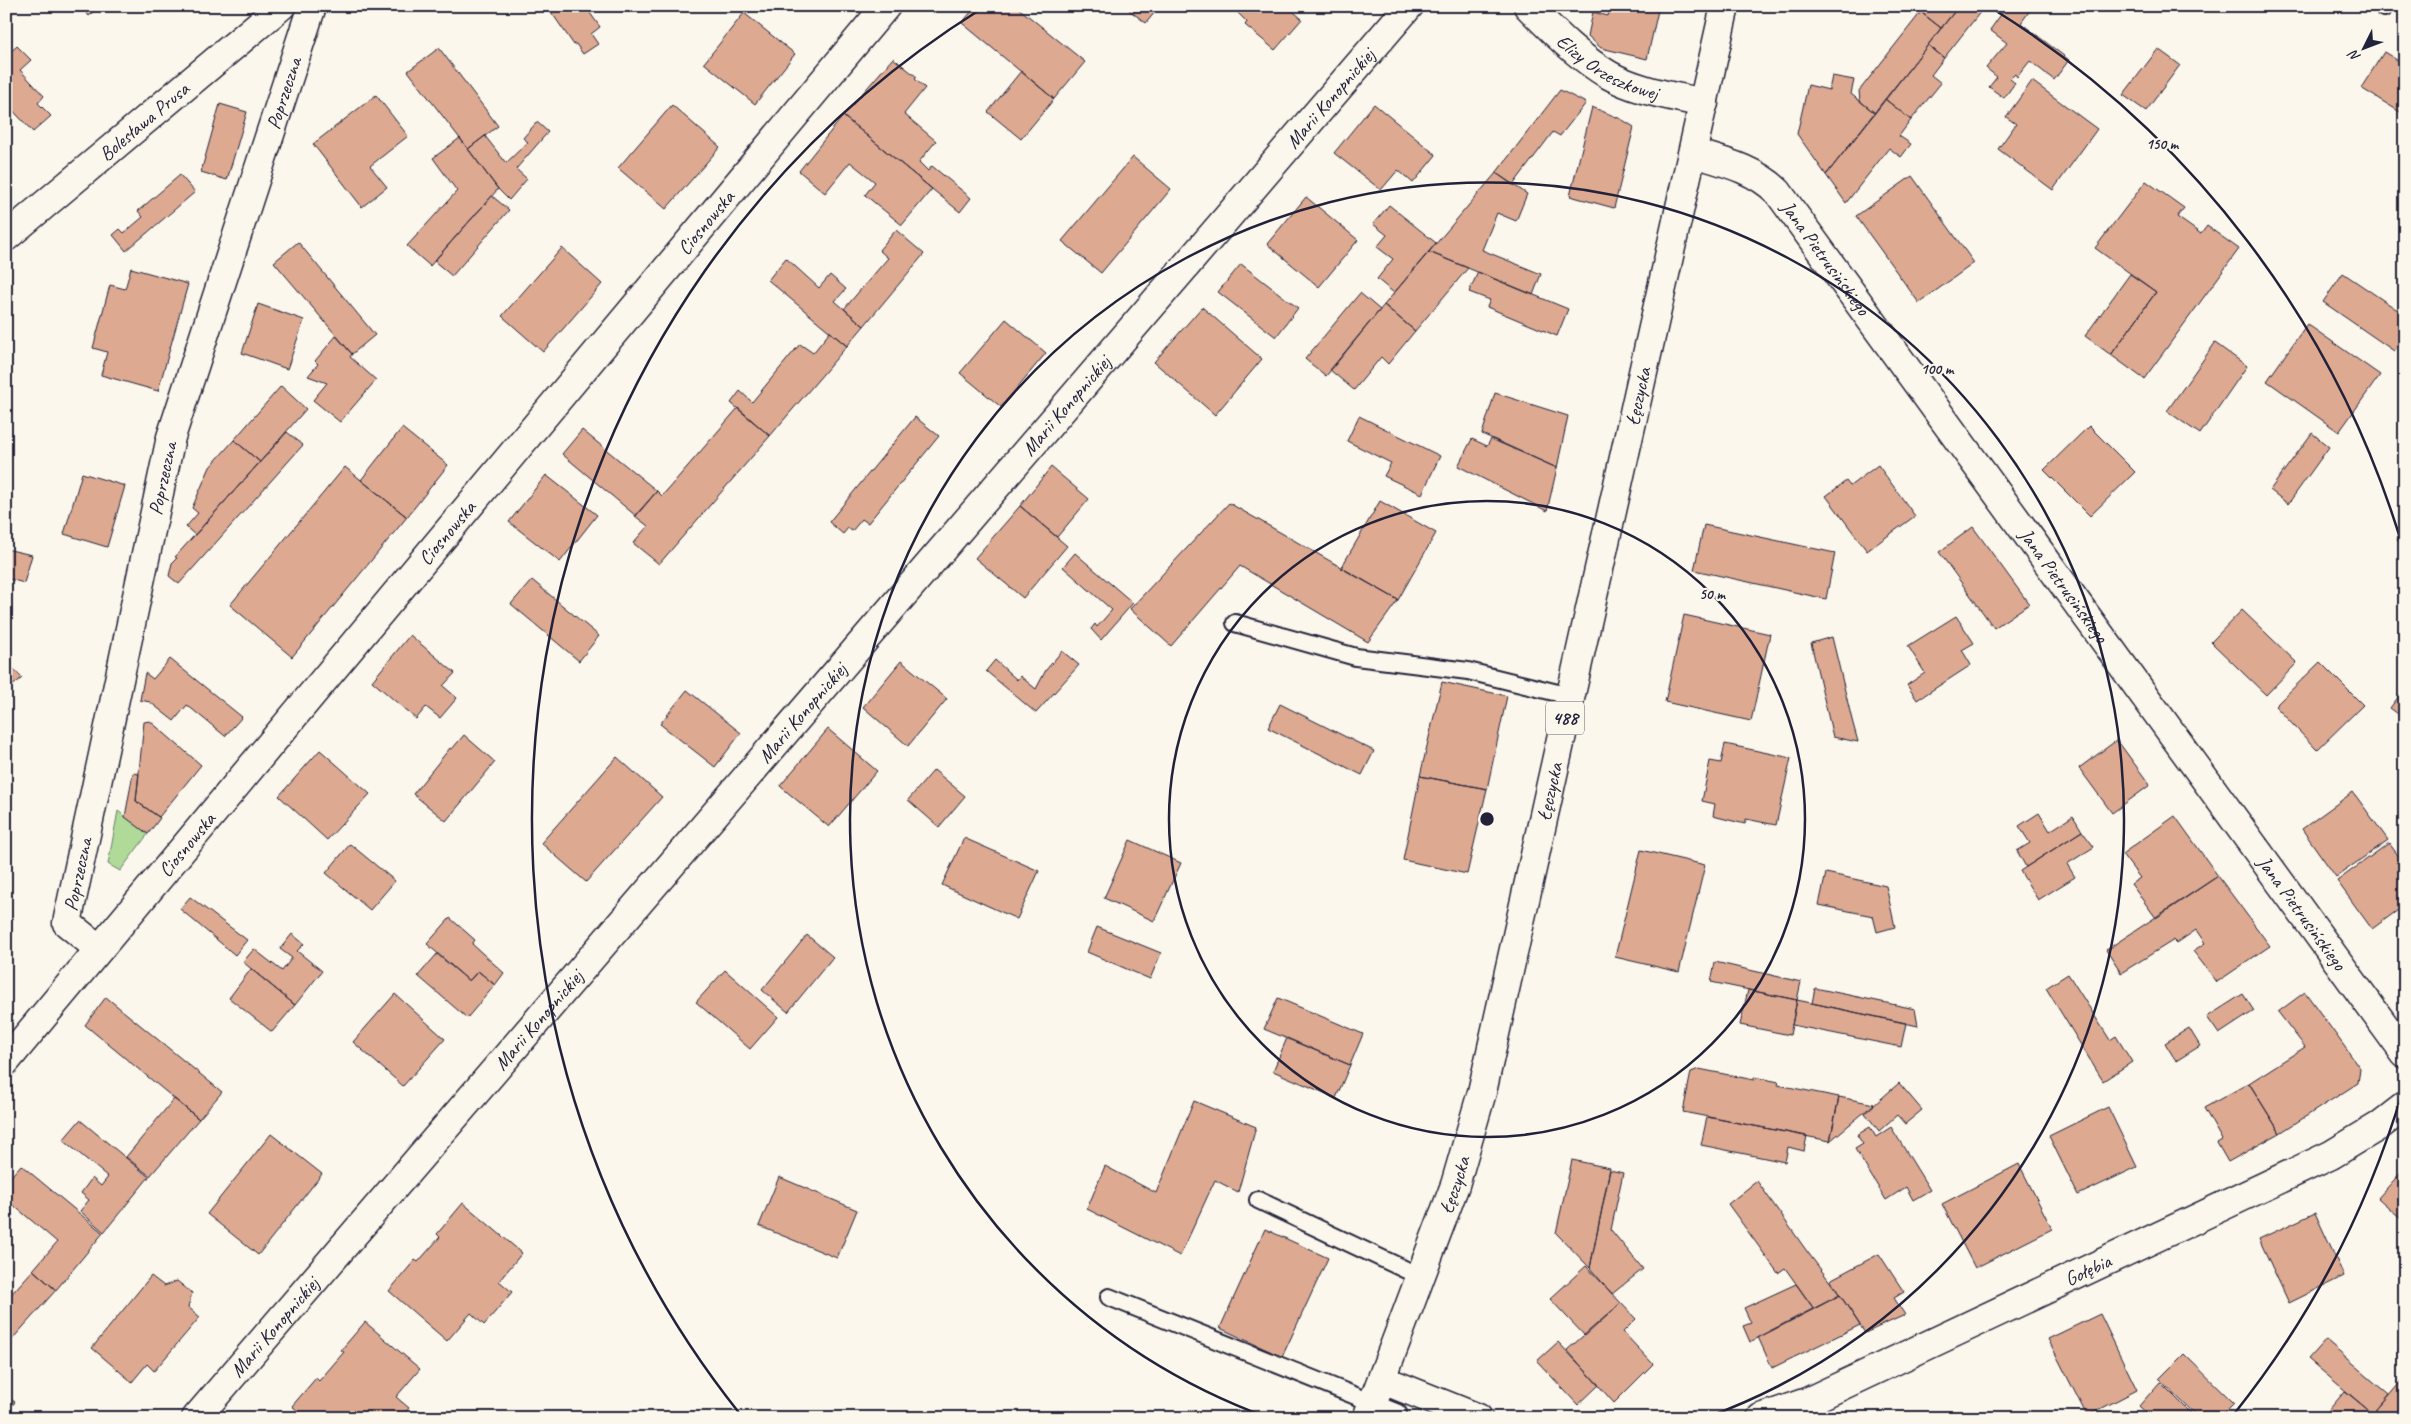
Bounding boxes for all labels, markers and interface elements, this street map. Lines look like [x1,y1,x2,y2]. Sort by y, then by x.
north arrow [2338,22,2388,72]
street label: Elizy Orzeszkowej [1552,28,1663,106]
street label: Marii Konopnickiej [1280,41,1381,153]
text: N [2344,46,2364,65]
street label: Poprzeczna [260,52,307,132]
street label: Bolesława Prusa [94,75,195,166]
text: 150 m [2146,135,2180,154]
street label: Ciosnowska [671,184,740,260]
street label: Jana Pietrusińskiego [1775,195,1876,321]
street label: Marii Konopnickiej [1016,349,1117,461]
text: 100 m [1921,360,1955,379]
street label: Łęczycka [1619,364,1657,427]
street label: Poprzeczna [142,438,182,517]
street label: Ciosnowska [413,494,482,570]
street label: Jana Pietrusińskiego [2013,522,2115,648]
text: 50 m [1699,585,1726,604]
street label: Marii Konopnickiej [752,656,853,768]
road number: 488 [1546,701,1584,734]
street label: Łęczycka [1531,759,1568,823]
street label: Ciosnowska [153,806,221,882]
centre of rings [1478,810,1496,828]
street label: Poprzeczna [57,834,98,913]
street label: Jana Pietrusińskiego [2252,850,2353,976]
street label: Marii Konopnickiej [488,963,589,1075]
street label: Łęczycka [1433,1152,1475,1217]
street label: Gołębia [2061,1247,2117,1291]
street label: Marii Konopnickiej [224,1270,325,1382]

